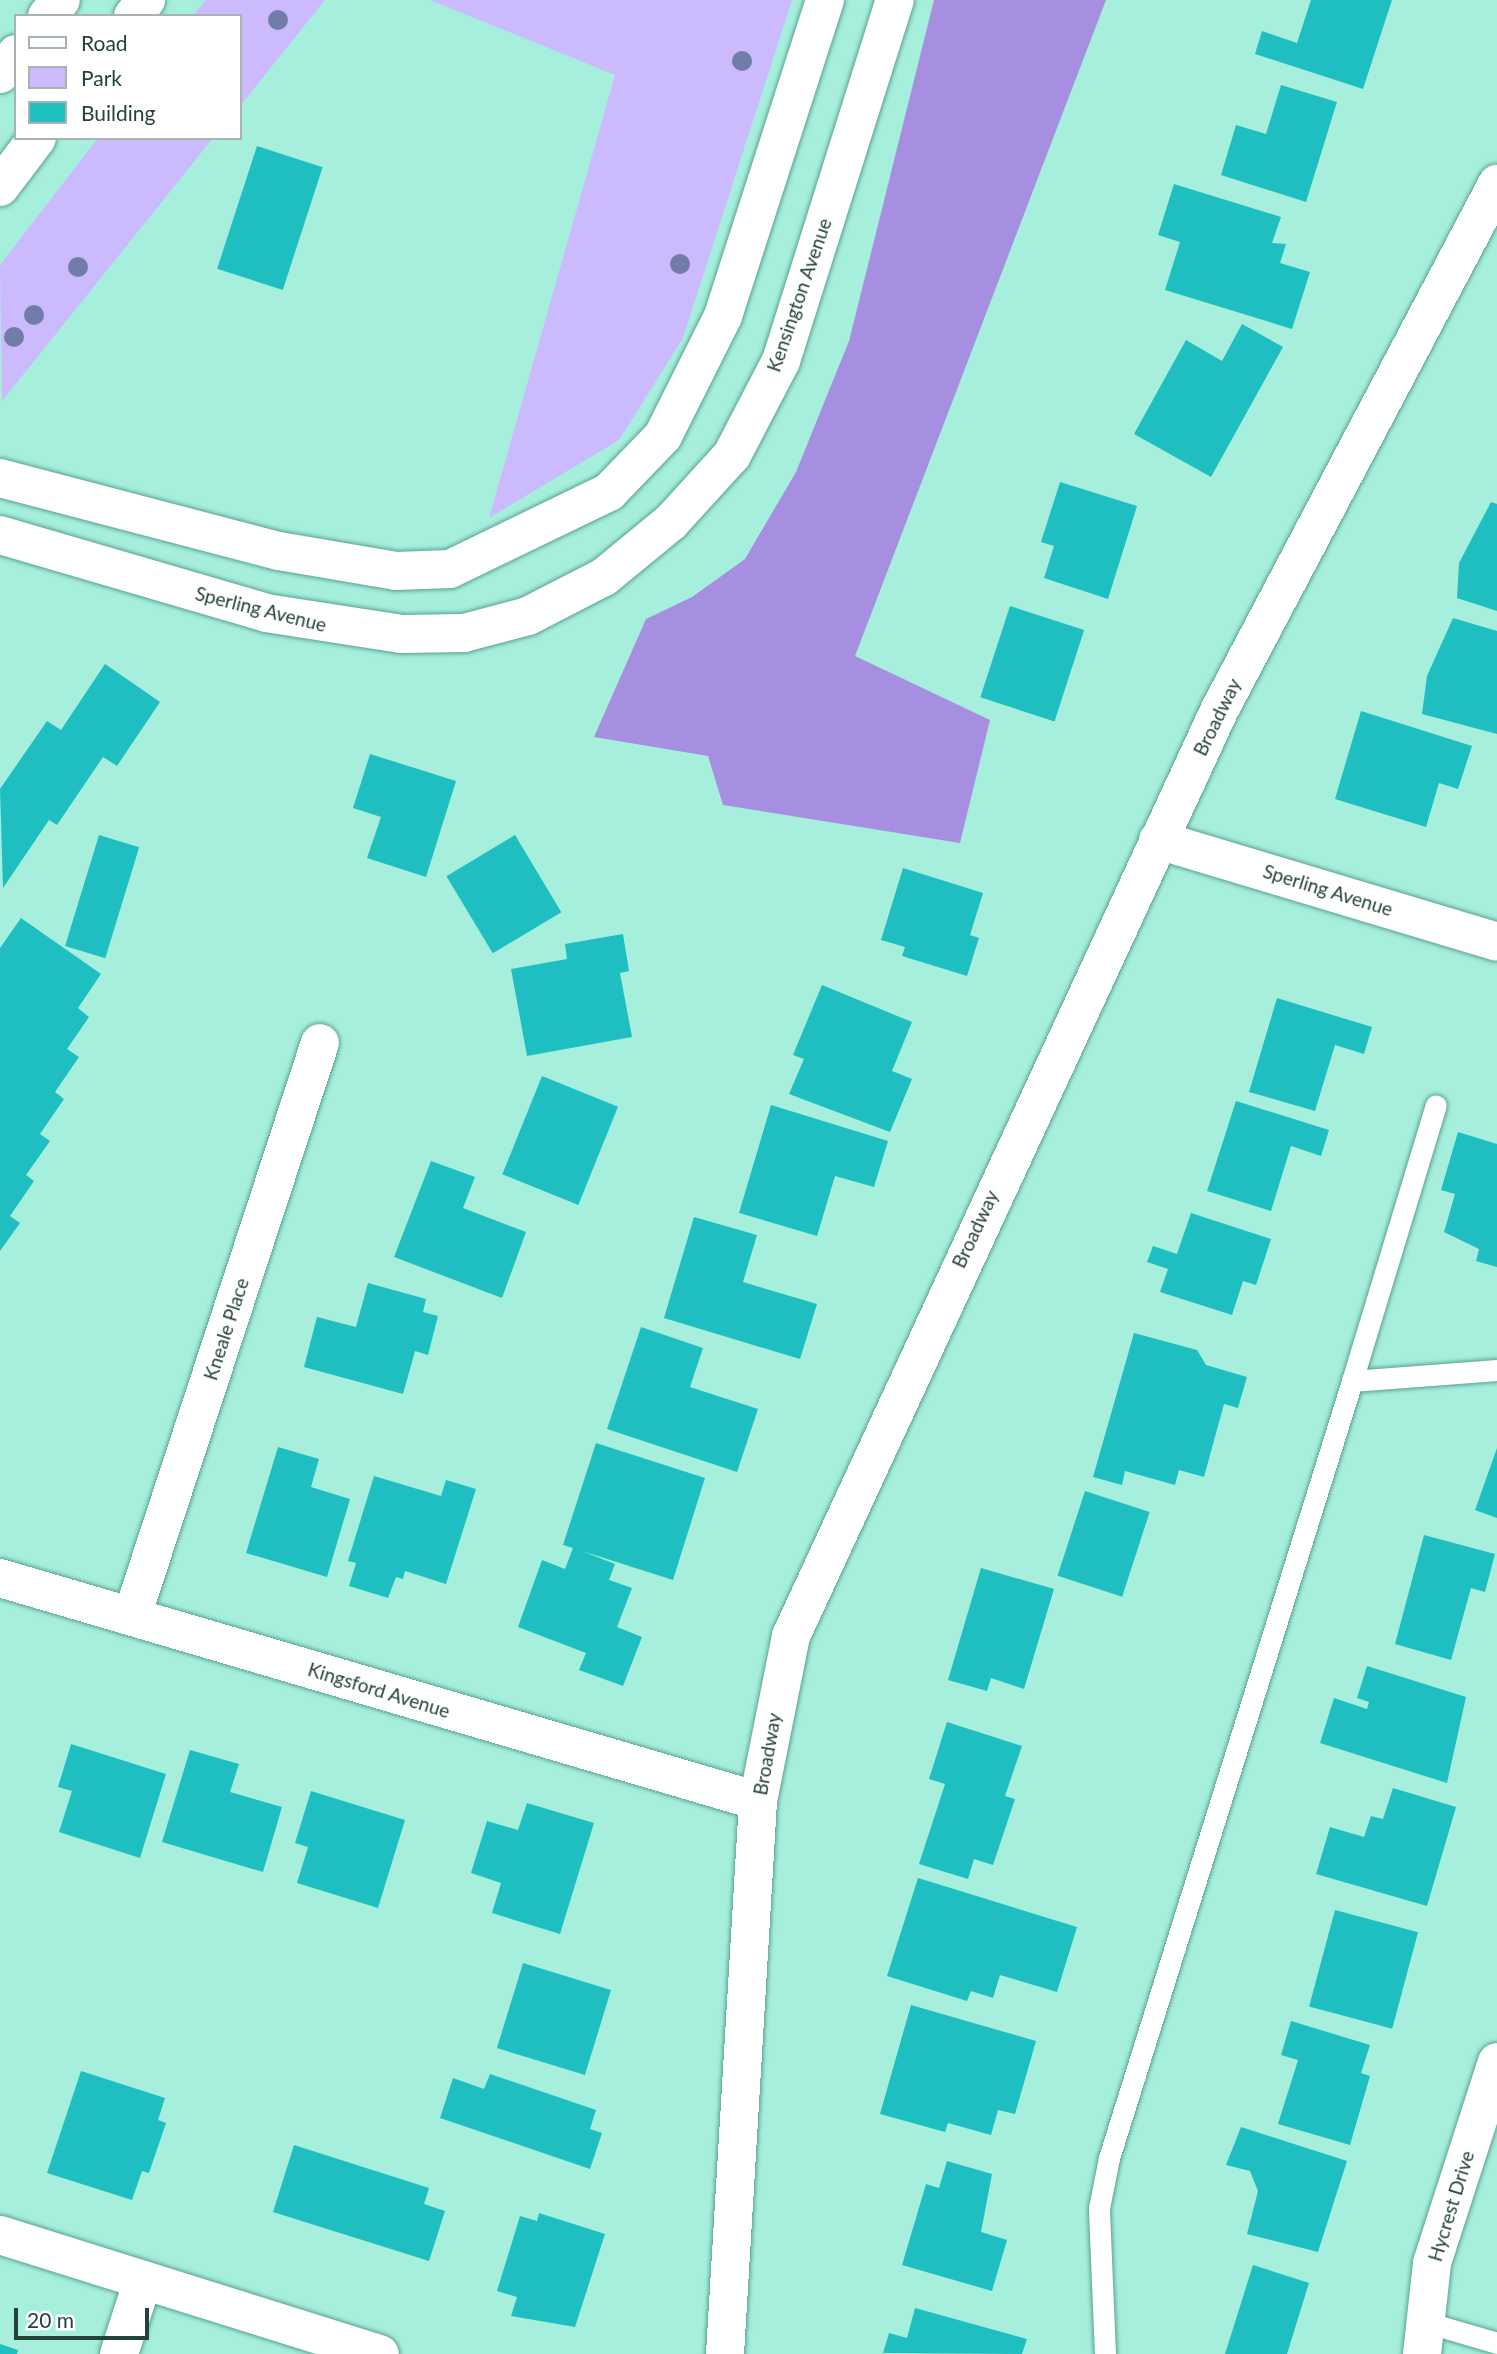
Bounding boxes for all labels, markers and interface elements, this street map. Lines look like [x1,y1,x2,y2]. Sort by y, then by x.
legend [14,14,242,140]
text: Road [81,30,128,55]
text: Park [81,65,122,90]
text: Building [81,100,156,125]
street label: Kensington Avenue [762,215,836,375]
street label: Sperling Avenue [193,582,329,636]
street label: Broadway [1189,675,1245,759]
street label: Sperling Avenue [1260,859,1396,921]
street label: Broadway [947,1186,1003,1272]
street label: Kneale Place [199,1275,253,1383]
street label: Kingsford Avenue [305,1657,453,1723]
street label: Broadway [749,1711,785,1797]
street label: Hycrest Drive [1423,2148,1479,2264]
scale bar [18,2294,152,2338]
text: 20 m [27,2307,74,2332]

